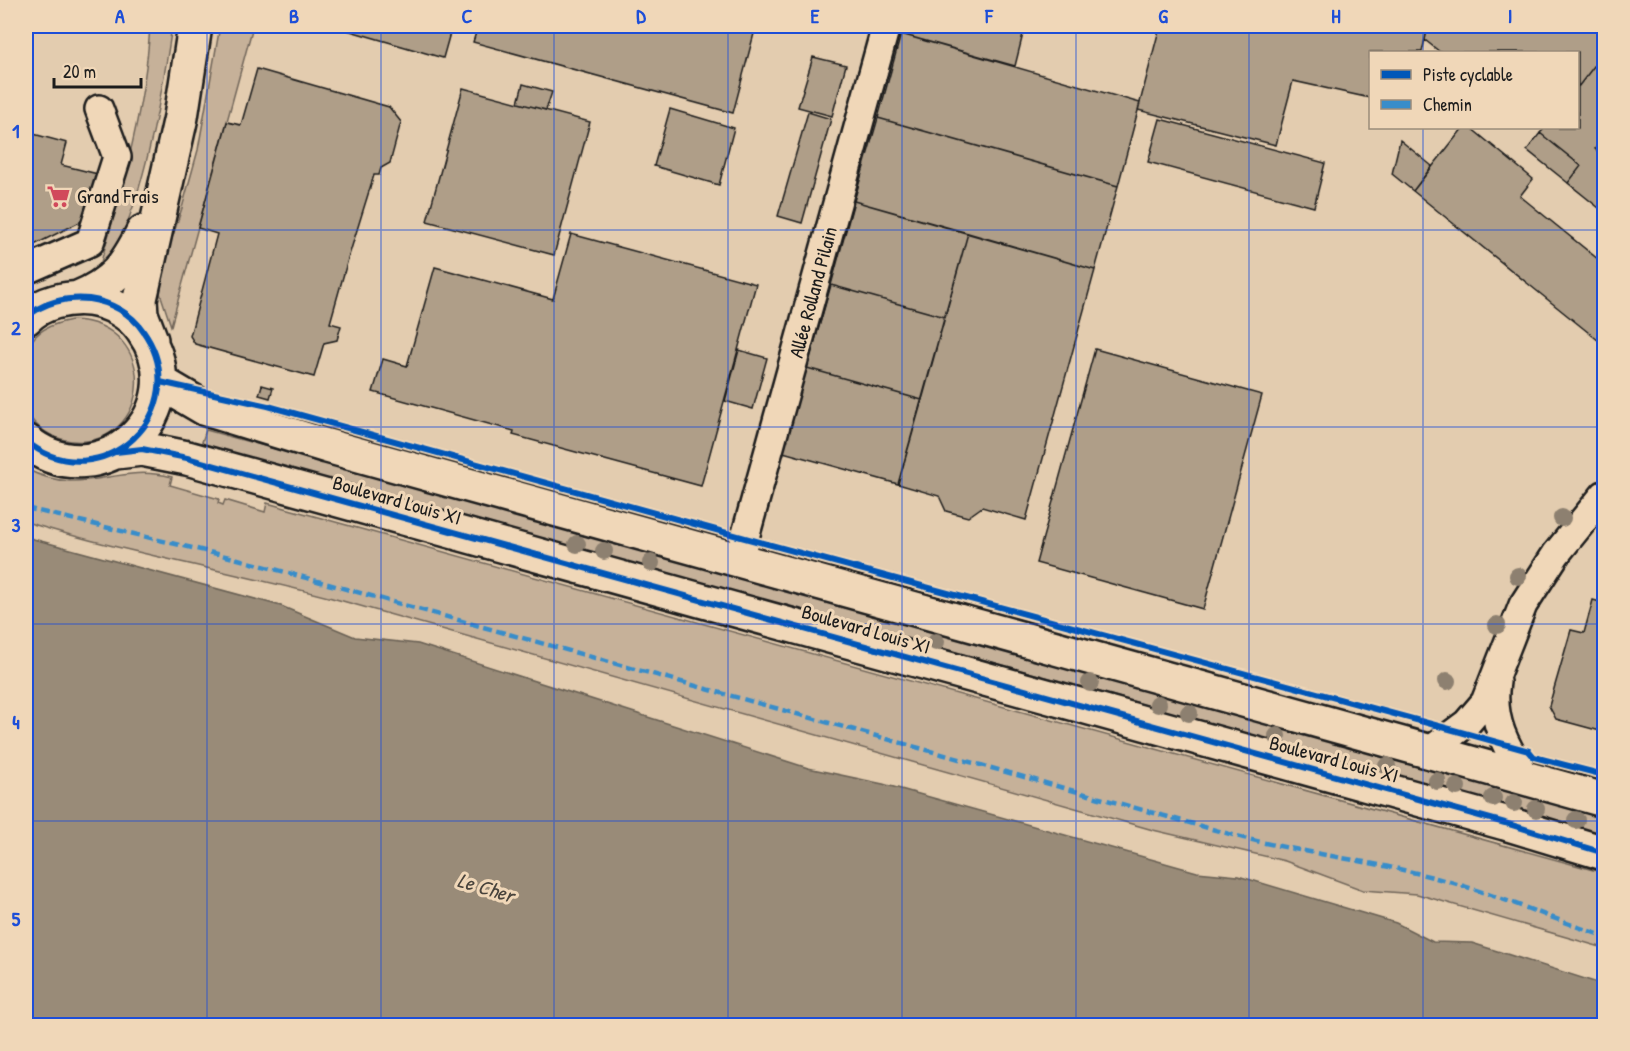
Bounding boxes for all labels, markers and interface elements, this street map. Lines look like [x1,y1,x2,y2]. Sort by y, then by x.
text: A [115,2,125,29]
text: B [289,2,299,29]
text: C [462,2,473,29]
text: D [636,2,646,29]
text: E [811,2,820,29]
text: F [984,2,994,29]
text: G [1158,2,1168,29]
text: H [1331,2,1341,29]
text: I [1508,2,1512,29]
scale bar [54,51,141,89]
legend [1369,51,1579,129]
text: 20 m [63,59,96,84]
text: Piste cyclable [1423,62,1513,87]
text: Chemin [1423,92,1472,117]
text: 1 [12,117,20,144]
place label: Grand Frais [77,182,159,209]
supermarket icon: Grand Frais [46,183,72,209]
street label: Allée Rolland Pilain [782,223,843,360]
text: 2 [11,314,21,341]
street label: Boulevard Louis XI [330,468,465,531]
text: 3 [12,511,21,538]
street label: Boulevard Louis XI [799,597,934,660]
text: 4 [12,708,20,735]
street label: Boulevard Louis XI [1267,728,1402,789]
water label: Le Cher [454,865,521,911]
text: 5 [12,905,21,932]

